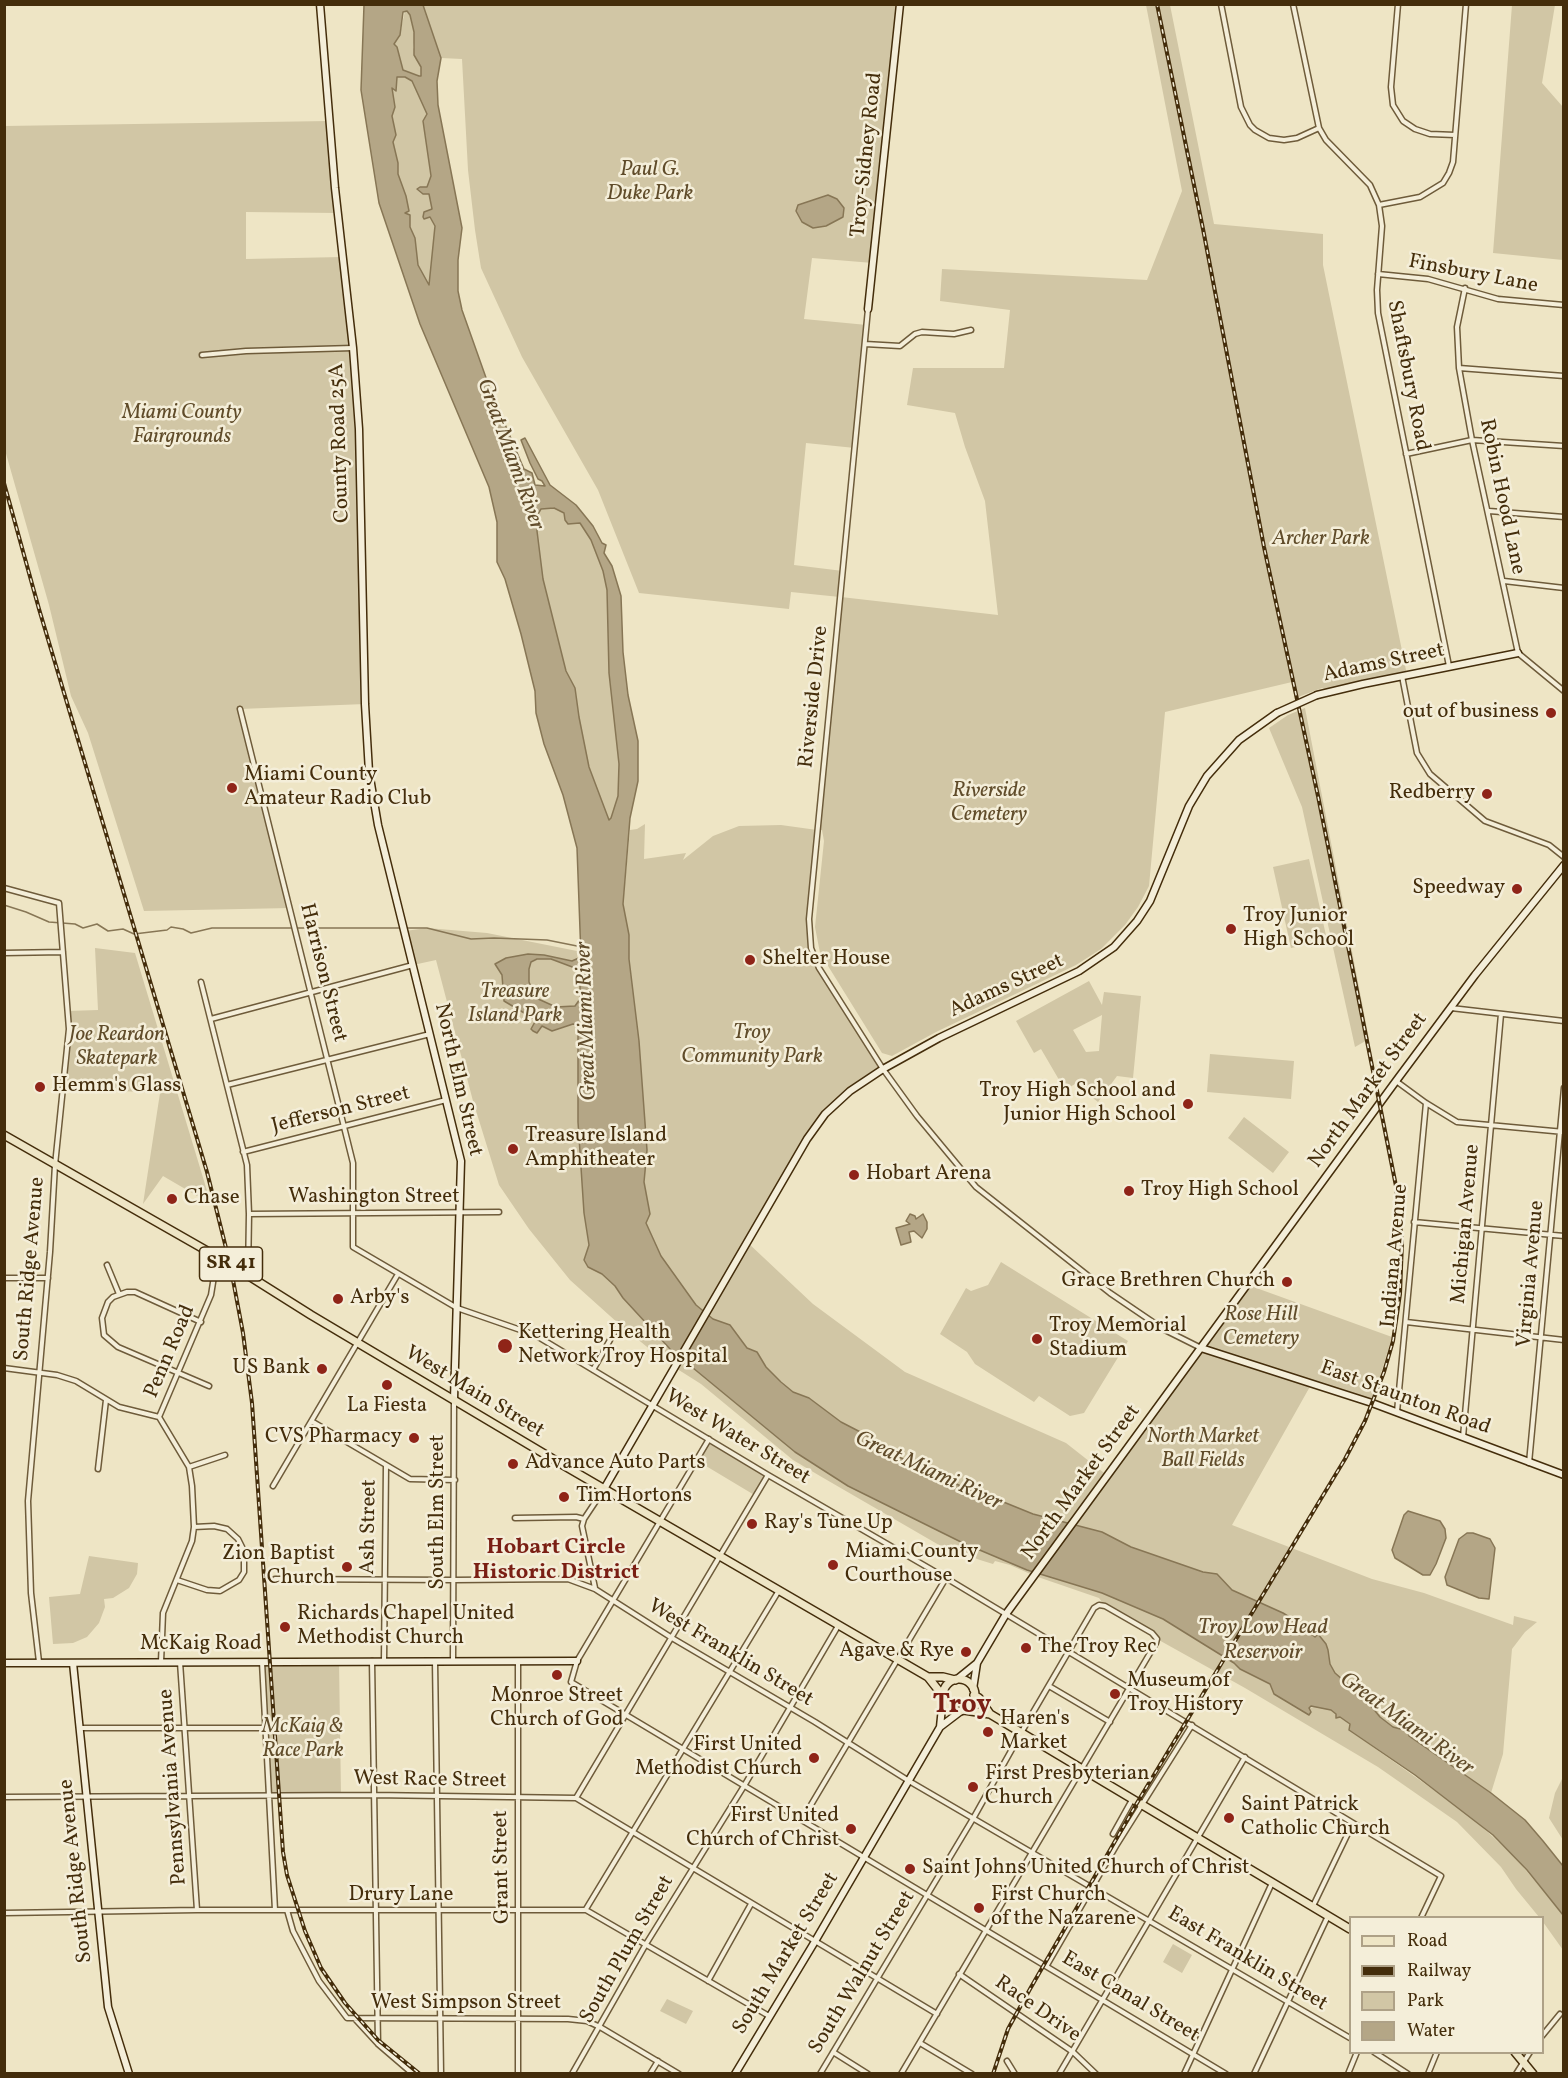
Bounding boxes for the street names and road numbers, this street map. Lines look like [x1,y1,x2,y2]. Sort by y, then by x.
street label: Troy-Sidney Road [847,71,889,239]
street label: Finsbury Lane [1406,250,1540,300]
street label: Shaftsbury Road [1380,298,1434,454]
street label: County Road 25A [326,363,356,523]
street label: Robin Hood Lane [1472,417,1530,577]
street label: Riverside Drive [795,625,835,769]
street label: Adams Street [1321,639,1447,689]
street label: Harrison Street [293,901,351,1045]
street label: Adams Street [946,949,1068,1025]
street label: North Elm Street [427,1001,487,1159]
street label: North Market Street [1304,1008,1434,1174]
street label: Jefferson Street [269,1082,413,1140]
street label: Michigan Avenue [1447,1143,1487,1305]
street label: South Ridge Avenue [10,1176,52,1362]
street label: Indiana Avenue [1377,1183,1415,1329]
street label: Washington Street [288,1185,460,1211]
street label: Virginia Avenue [1513,1199,1551,1349]
road number: SR 41 [200,1247,262,1281]
street label: Penn Road [140,1302,202,1402]
street label: West Main Street [400,1342,548,1444]
street label: East Staunton Road [1316,1356,1494,1442]
street label: West Water Street [660,1385,814,1491]
street label: North Market Street [1017,1400,1147,1566]
street label: South Elm Street [426,1434,452,1590]
street label: Ash Street [357,1479,383,1575]
street label: West Franklin Street [643,1595,817,1713]
street label: McKaig Road [140,1632,262,1658]
street label: Pennsylvania Avenue [155,1688,193,1886]
street label: West Race Street [353,1767,507,1795]
street label: South Ridge Avenue [55,1778,99,1964]
street label: Grant Street [489,1810,517,1924]
street label: South Market Street [729,1868,845,2040]
street label: South Plum Street [575,1871,681,2029]
street label: Drury Lane [348,1883,454,1909]
street label: South Walnut Street [804,1887,922,2059]
street label: East Franklin Street [1162,1902,1332,2018]
street label: East Canal Street [1057,1947,1203,2049]
street label: Race Drive [989,1971,1085,2049]
street label: West Simpson Street [371,1991,561,2017]

